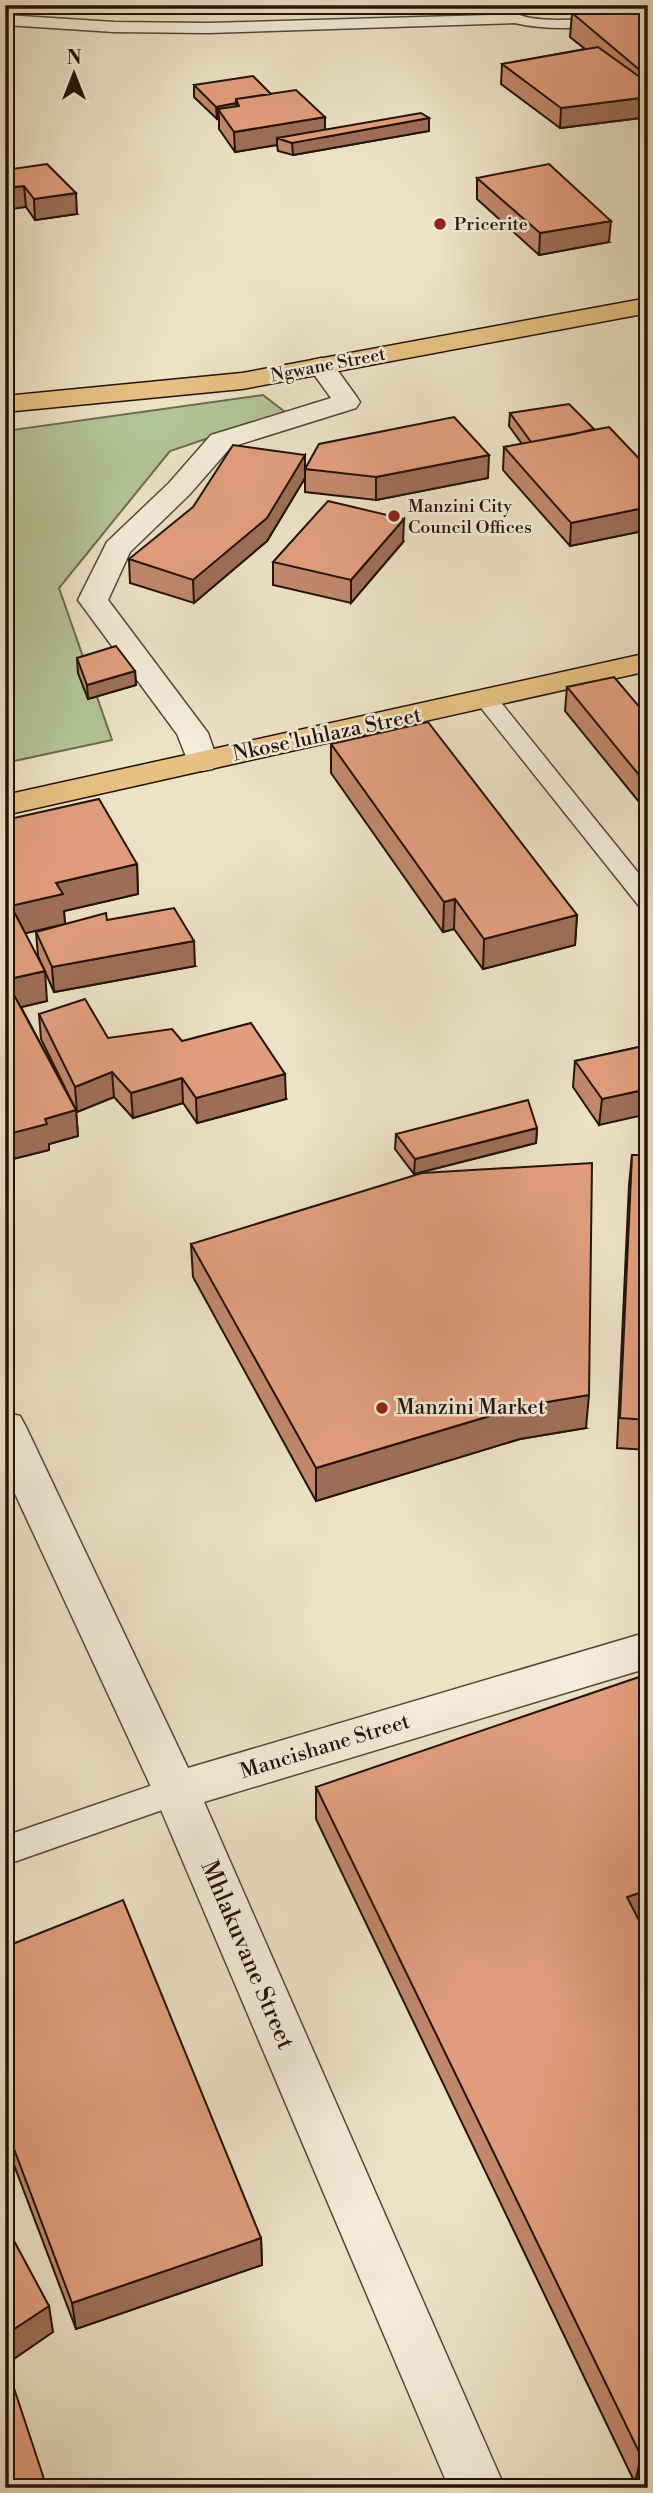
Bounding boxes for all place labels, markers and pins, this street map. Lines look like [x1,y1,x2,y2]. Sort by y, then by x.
place label: Pricerite [454,213,528,236]
marker: Pricerite [432,216,448,232]
place label: Manzini City Council Offices [408,495,532,539]
marker: Manzini City Council Offices [386,508,402,524]
place label: Manzini Market [396,1395,546,1421]
marker: Manzini Market [374,1400,390,1416]

